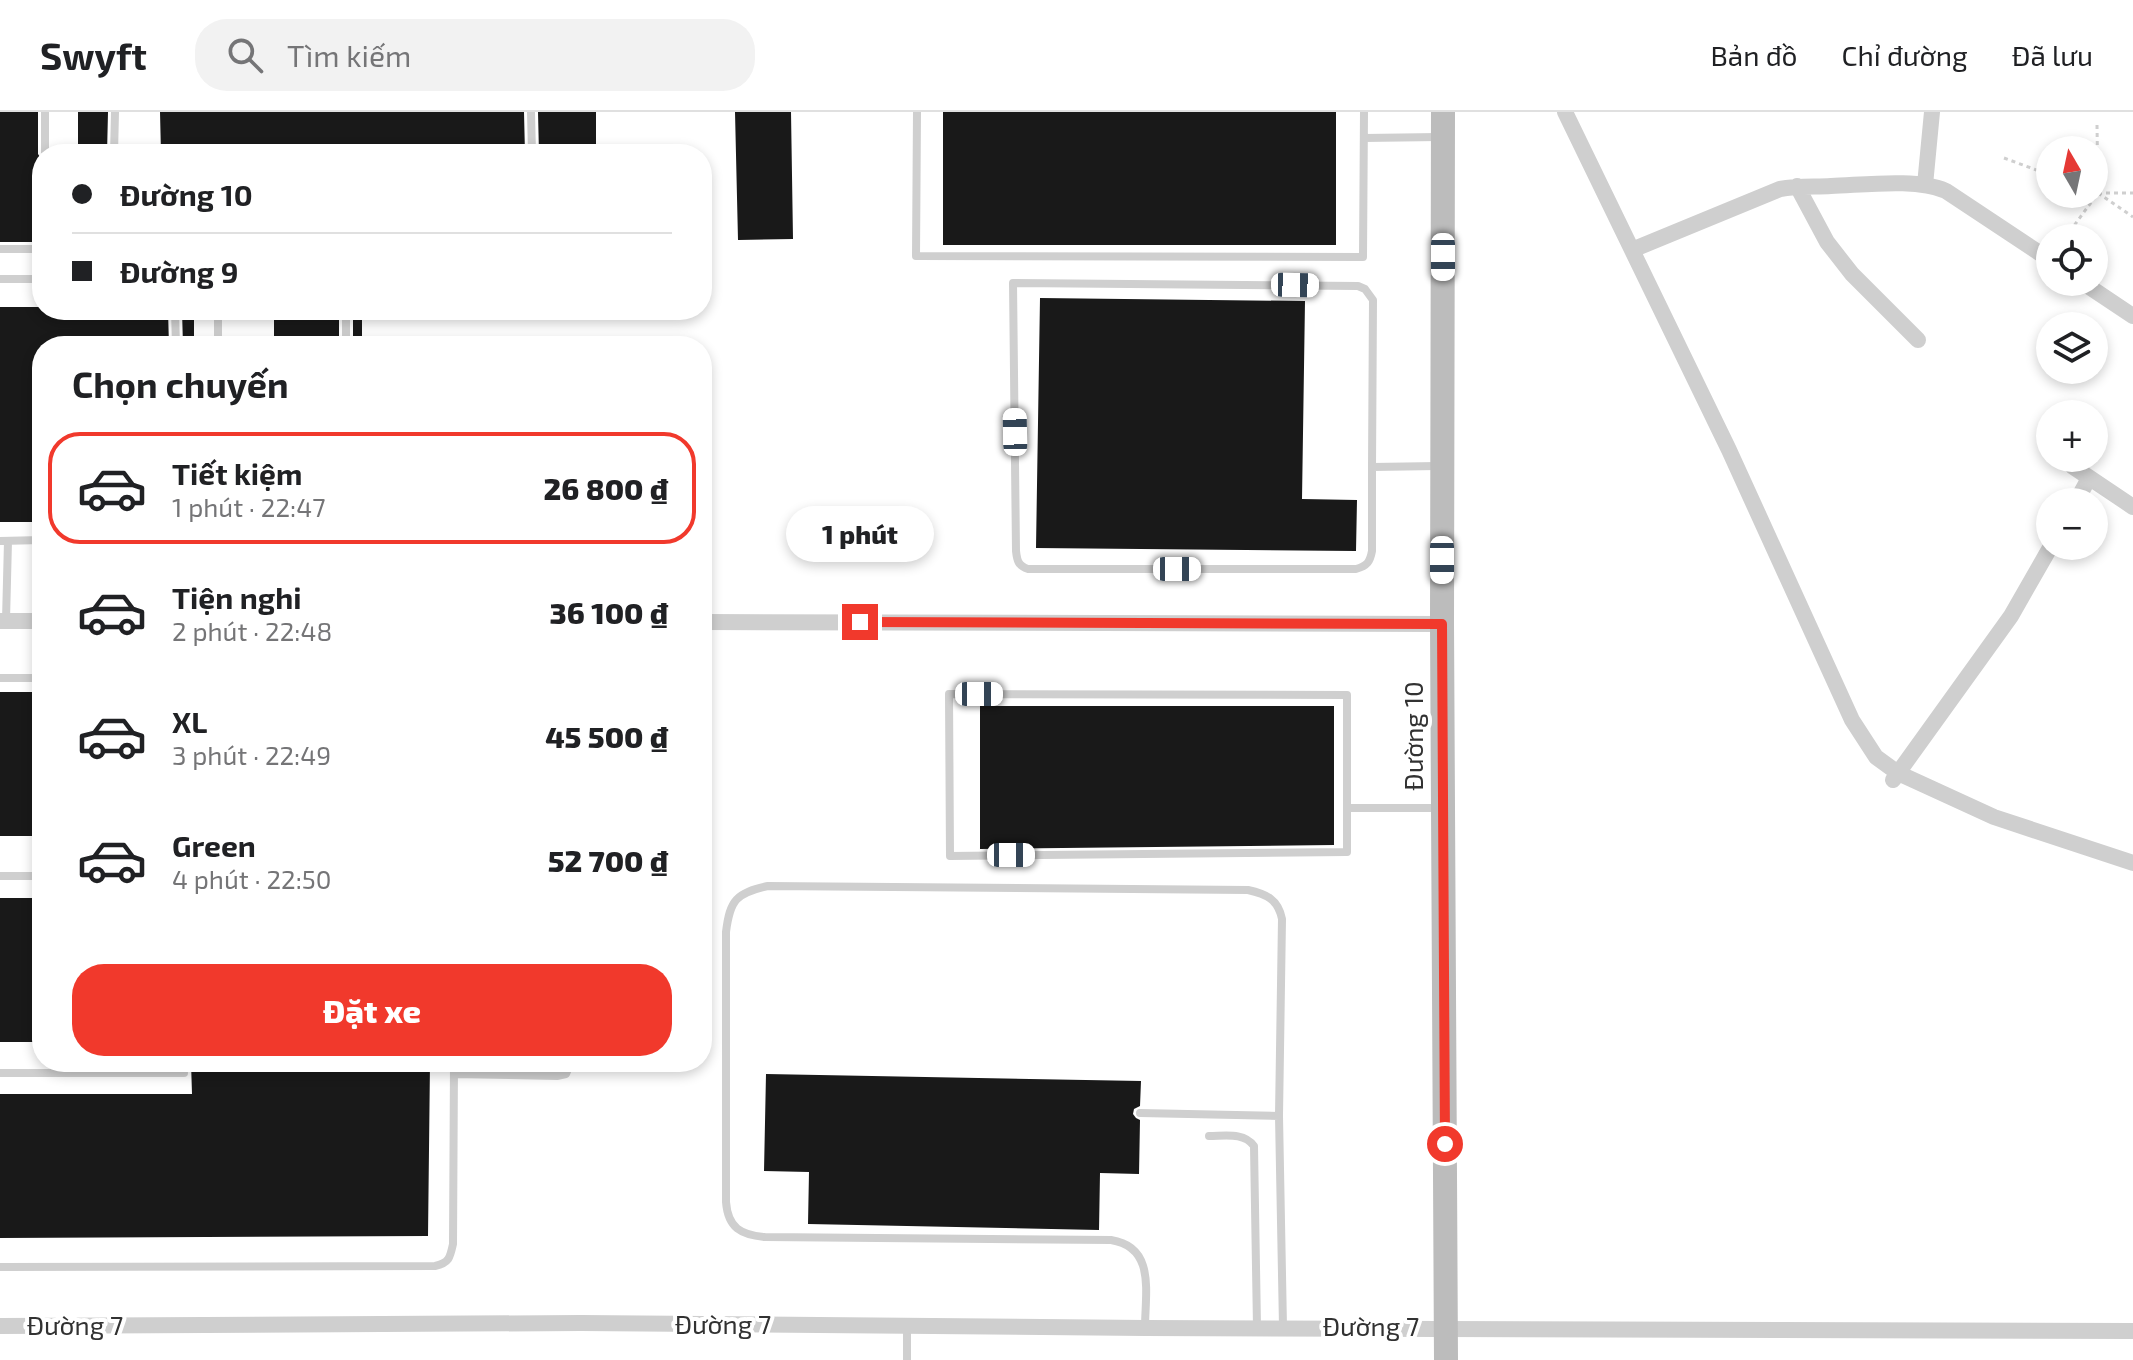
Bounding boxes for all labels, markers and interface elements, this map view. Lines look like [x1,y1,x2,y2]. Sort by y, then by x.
search box [195,19,755,91]
text: Swyft [40,32,147,78]
icon: search [223,33,267,77]
text: Tìm kiếm [287,37,411,73]
text: Bản đồ [1710,38,1798,72]
text: Chỉ đường [1842,38,1968,72]
text: Đã lưu [2012,38,2093,72]
north arrow [2036,136,2108,208]
map controls [2036,136,2108,560]
text: Đường 10 [120,176,253,212]
button: locate [2036,224,2108,296]
car [1431,233,1455,281]
text: Đường 9 [120,253,238,289]
car [1271,273,1319,297]
button: layers [2036,312,2108,384]
text: Chọn chuyến [72,362,289,405]
button: + [2036,400,2108,472]
car [1003,408,1027,456]
icon: car [76,452,148,524]
text: Tiết kiệm [172,455,302,491]
text: 26 800 ₫ [544,470,668,506]
button: − [2036,488,2108,560]
text: 1 phút · 22:47 [172,491,325,522]
callout: 1 phút [786,506,934,562]
text: 1 phút [822,518,898,549]
car [1430,536,1454,584]
car [1153,557,1201,581]
icon: car [76,576,148,648]
text: Tiện nghi [172,579,302,615]
text: 36 100 ₫ [550,594,668,630]
route end [842,604,878,640]
text: 2 phút · 22:48 [172,615,332,646]
street label: Đường 10 [1397,681,1428,791]
car [955,682,1003,706]
icon: car [76,700,148,772]
text: XL [172,703,207,739]
text: 45 500 ₫ [545,718,668,754]
text: 3 phút · 22:49 [172,739,331,770]
icon: car [76,824,148,896]
text: Green [172,827,256,863]
text: 52 700 ₫ [548,842,668,878]
car [987,843,1035,867]
text: 4 phút · 22:50 [172,863,331,894]
button: Đặt xe [72,964,672,1056]
route start [1427,1126,1463,1162]
street label: Đường 7 [675,1308,771,1339]
street label: Đường 7 [27,1309,123,1340]
street label: Đường 7 [1323,1310,1419,1341]

